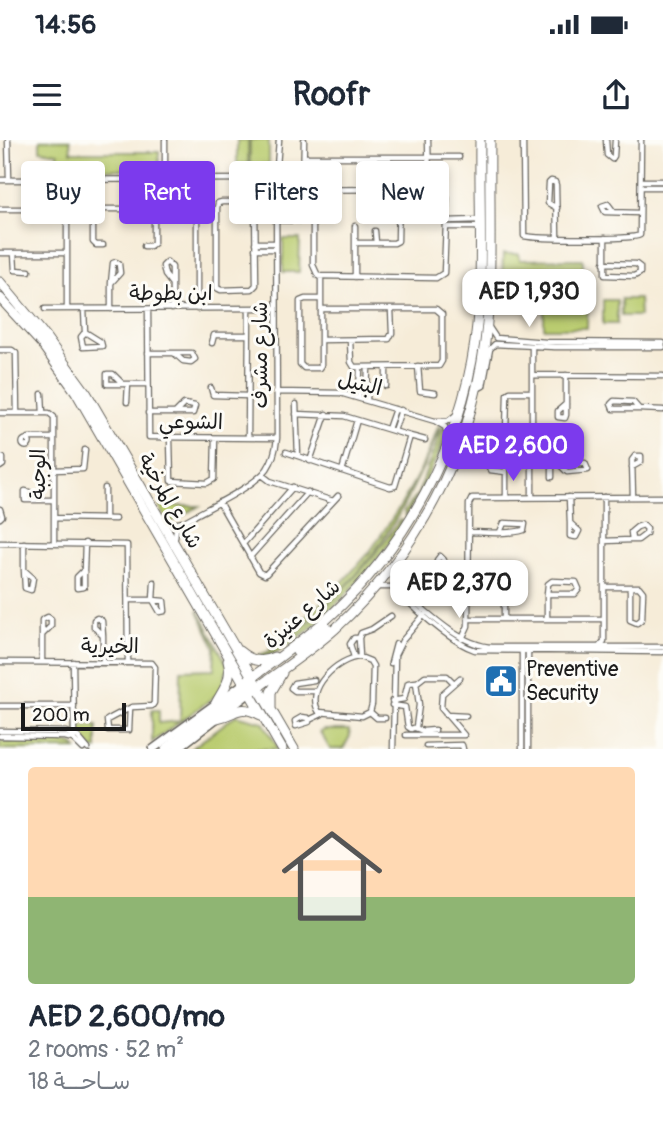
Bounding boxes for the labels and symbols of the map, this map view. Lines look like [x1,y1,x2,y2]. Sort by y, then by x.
pin: AED 1,930 [449,270,609,329]
street label: ابن بطوطة [129,280,213,307]
street label: شارع مشرف [247,302,275,408]
street label: البتيل [335,366,385,402]
street label: الشوعي [159,408,223,441]
pin: AED 2,600 [433,424,593,483]
street label: الوجبة [25,448,52,500]
street label: شارع المرخية [131,448,208,554]
pin: AED 2,370 [379,560,539,620]
street label: شارع عنيزة [258,573,347,656]
street label: الخيرية [81,633,139,660]
place label: Preventive Security [526,656,619,707]
public building icon: Preventive Security [482,662,520,700]
scale bar [21,700,126,732]

